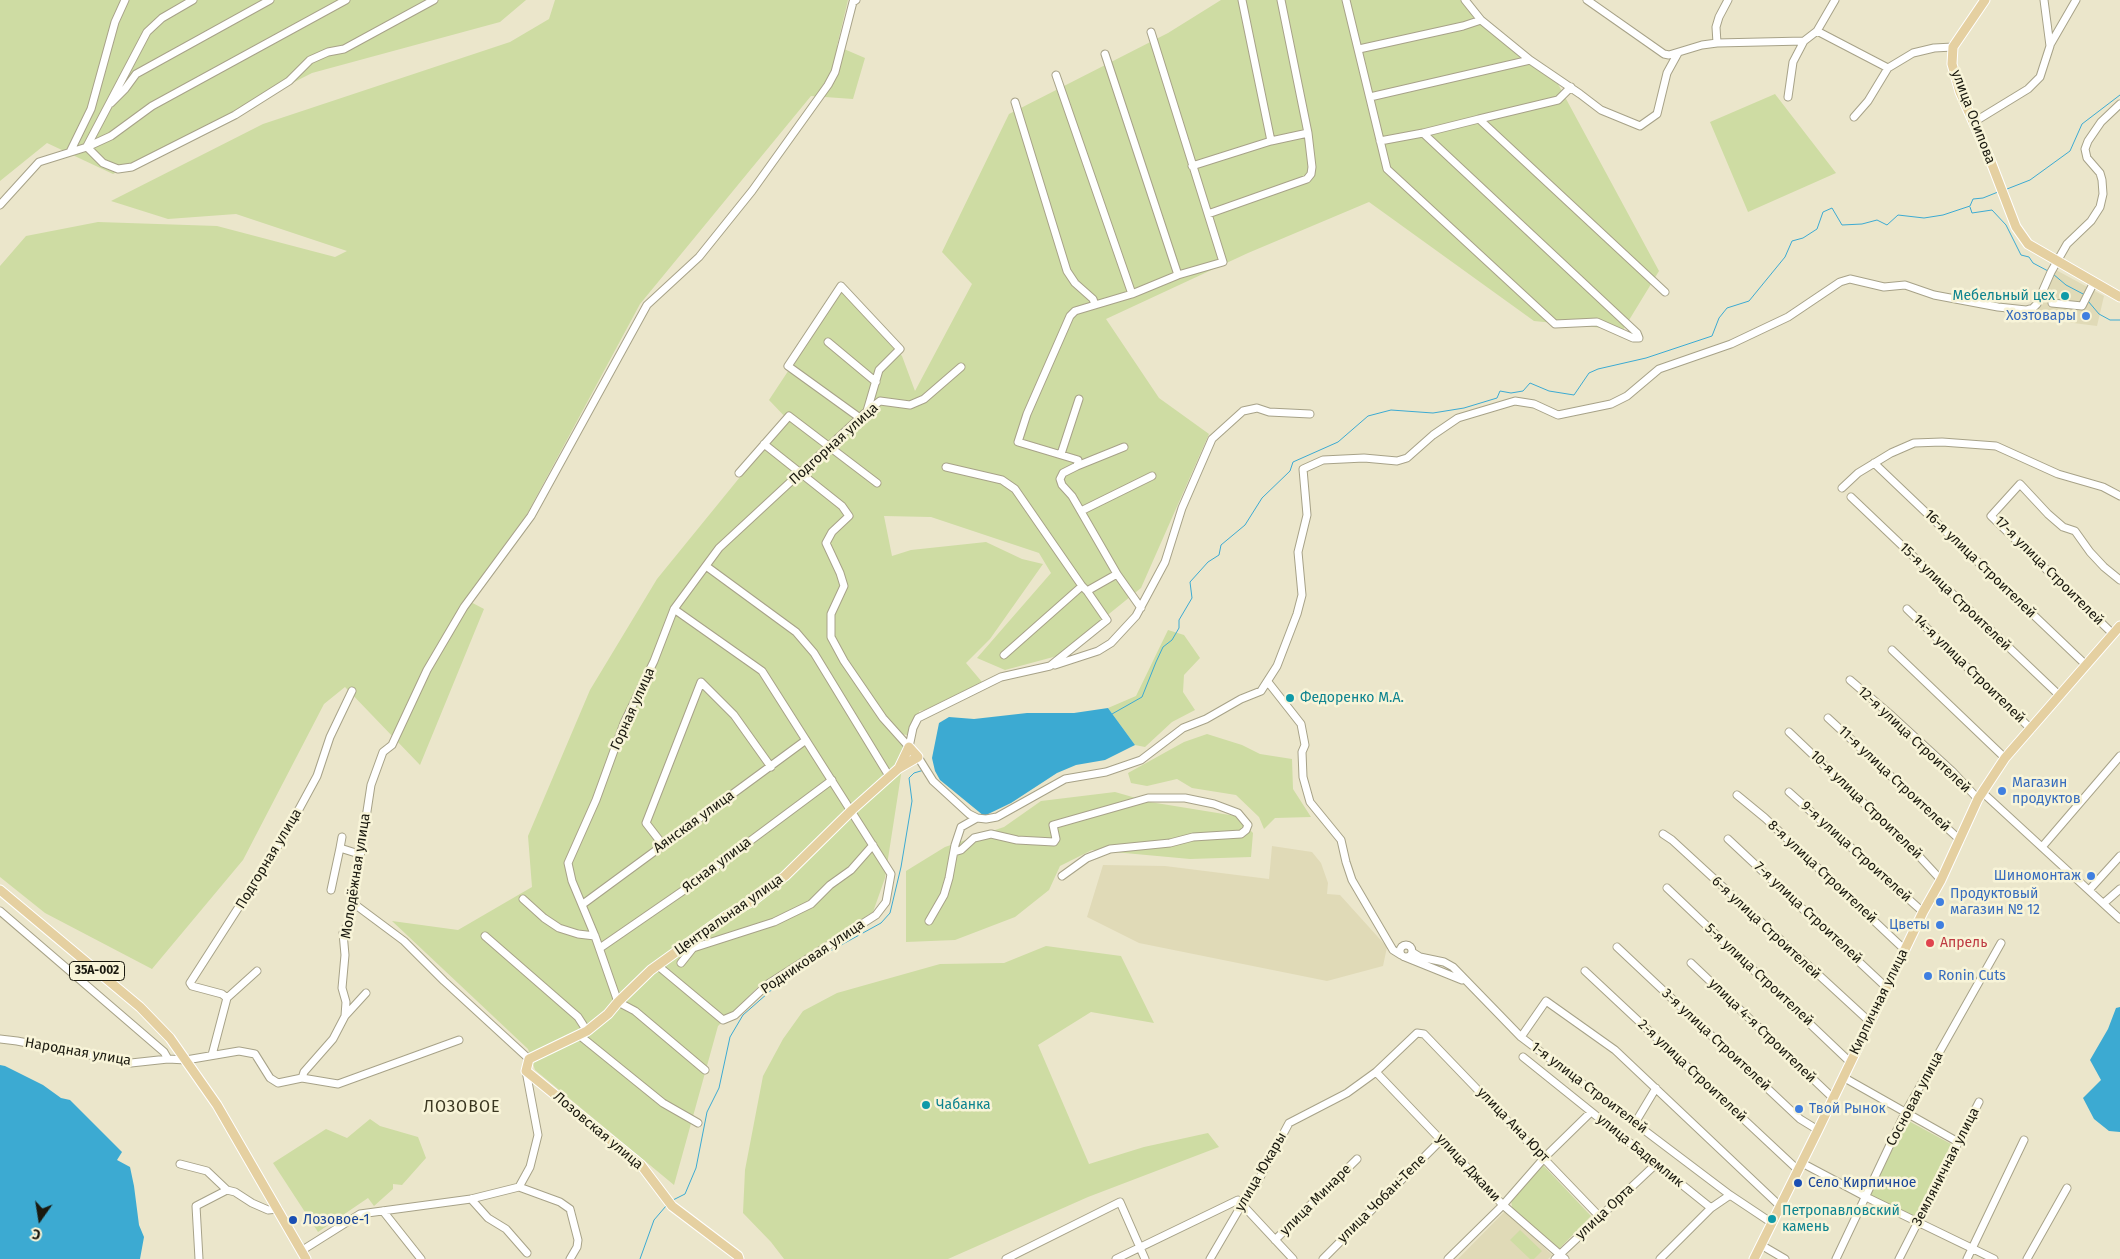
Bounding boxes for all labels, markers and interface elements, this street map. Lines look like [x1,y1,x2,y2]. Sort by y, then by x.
street label: улица Осипова [1947,68,1999,166]
place label: Мебельный цех [1953,288,2055,304]
marker: Мебельный цех [2059,290,2071,302]
place label: Хозтовары [2006,308,2076,324]
marker: Хозтовары [2080,310,2092,322]
street label: Подгорная улица [786,400,882,488]
street label: 16-я улица Строителей [1921,506,2039,622]
street label: 17-я улица Строителей [1991,513,2107,629]
street label: 15-я улица Строителей [1896,539,2014,655]
street label: 14-я улица Строителей [1910,611,2028,727]
street label: Горная улица [607,665,659,753]
street label: 12-я улица Строителей [1854,683,1974,797]
place label: Федоренко М.А. [1300,690,1404,706]
marker: Федоренко М.А. [1284,692,1296,704]
street label: 11-я улица Строителей [1834,723,1954,835]
street label: 10-я улица Строителей [1806,747,1926,863]
place label: Магазин продуктов [2012,775,2081,808]
marker: Магазин продуктов [1996,785,2008,797]
street label: Аянская улица [650,787,738,857]
street label: 9-я улица Строителей [1797,798,1915,906]
street label: Подгорная улица [232,806,306,912]
street label: Молодёжная улица [338,812,374,940]
street label: 8-я улица Строителей [1764,817,1880,927]
street label: Ясная улица [679,834,755,896]
street label: 7-я улица Строителей [1750,859,1866,967]
place label: Шиномонтаж [1994,868,2081,884]
marker: Шиномонтаж [2085,870,2097,882]
street label: Центральная улица [671,871,787,959]
street label: 6-я улица Строителей [1708,873,1824,983]
place label: Продуктовый магазин № 12 [1950,886,2040,919]
marker: Продуктовый магазин № 12 [1934,896,1946,908]
street label: Родниковая улица [758,916,868,998]
place label: Цветы [1889,917,1930,933]
marker: Цветы [1934,919,1946,931]
street label: 5-я улица Строителей [1701,920,1817,1030]
place label: Апрель [1940,935,1987,951]
marker: Апрель [1924,937,1936,949]
street label: Кирпичная улица [1846,946,1912,1058]
road number: 35А-002 [70,961,124,980]
place label: Ronin Cuts [1938,968,2006,984]
marker: Ronin Cuts [1922,970,1934,982]
street label: улица 4-я Строителей [1705,975,1819,1087]
street label: 3-я улица Строителей [1658,985,1774,1095]
street label: 2-я улица Строителей [1634,1016,1750,1126]
street label: Народная улица [24,1034,132,1070]
street label: 1-я улица Строителей [1527,1039,1651,1137]
street label: Сосновая улица [1883,1049,1947,1149]
street label: улица Ана Юрт [1473,1084,1553,1166]
street label: Лозовская улица [550,1089,646,1173]
place label: Чабанка [936,1097,991,1113]
district label: ЛОЗОВОЕ [423,1098,501,1118]
marker: Чабанка [920,1099,932,1111]
place label: Твой Рынок [1809,1101,1886,1117]
marker: Твой Рынок [1793,1103,1805,1115]
street label: Земляничная улица [1909,1105,1983,1229]
street label: улица Бадемлик [1593,1111,1687,1191]
street label: улица Юкары [1232,1129,1290,1215]
street label: улица Джами [1432,1131,1504,1205]
street label: улица Чобан-Тепе [1334,1151,1430,1247]
street label: улица Минаре [1277,1161,1355,1239]
place label: Село Кирпичное [1808,1175,1916,1191]
marker: Село Кирпичное [1792,1177,1804,1189]
street label: улица Орта [1572,1181,1638,1243]
north arrow [15,1194,65,1244]
place label: Петропавловский камень [1782,1203,1900,1236]
place label: Лозовое-1 [303,1212,370,1228]
marker: Петропавловский камень [1766,1213,1778,1225]
marker: Лозовое-1 [287,1214,299,1226]
text: С [31,1225,42,1243]

